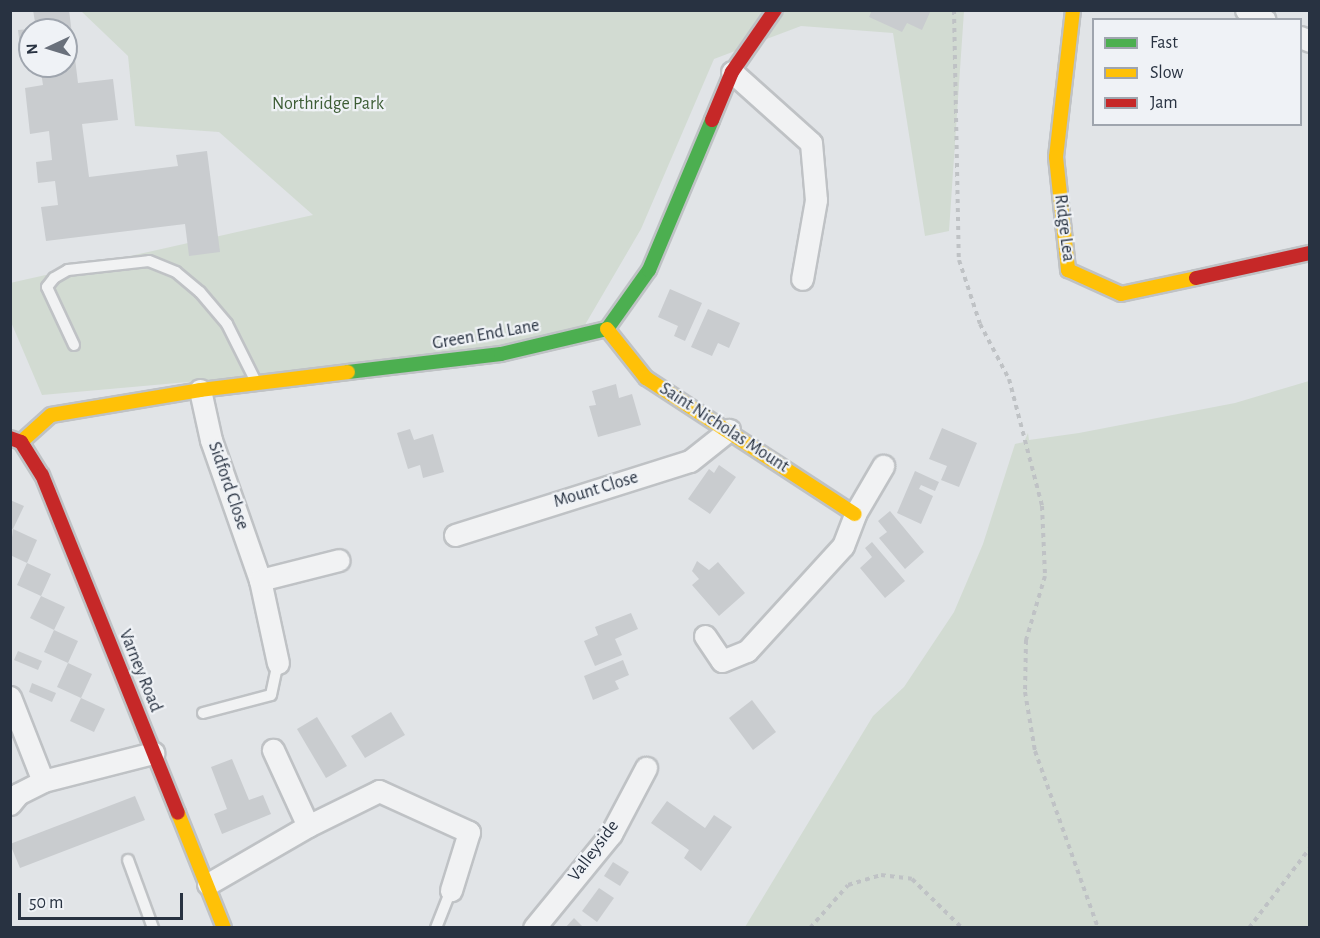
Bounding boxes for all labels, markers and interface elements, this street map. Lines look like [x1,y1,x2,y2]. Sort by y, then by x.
north arrow [18,18,78,78]
legend [1092,18,1302,126]
text: Fast [1150,34,1178,52]
text: N [24,43,40,55]
text: Slow [1150,64,1183,82]
park label: Northridge Park [272,93,384,115]
text: Jam [1150,94,1178,112]
street label: Ridge Lea [1049,193,1079,263]
street label: Green End Lane [431,315,541,355]
street label: Saint Nicholas Mount [655,378,793,478]
street label: Sidford Close [203,439,253,533]
street label: Mount Close [551,467,641,513]
street label: Varney Road [114,627,166,715]
street label: Valleyside [564,816,624,886]
scale bar [21,881,186,919]
text: 50 m [29,894,63,912]

